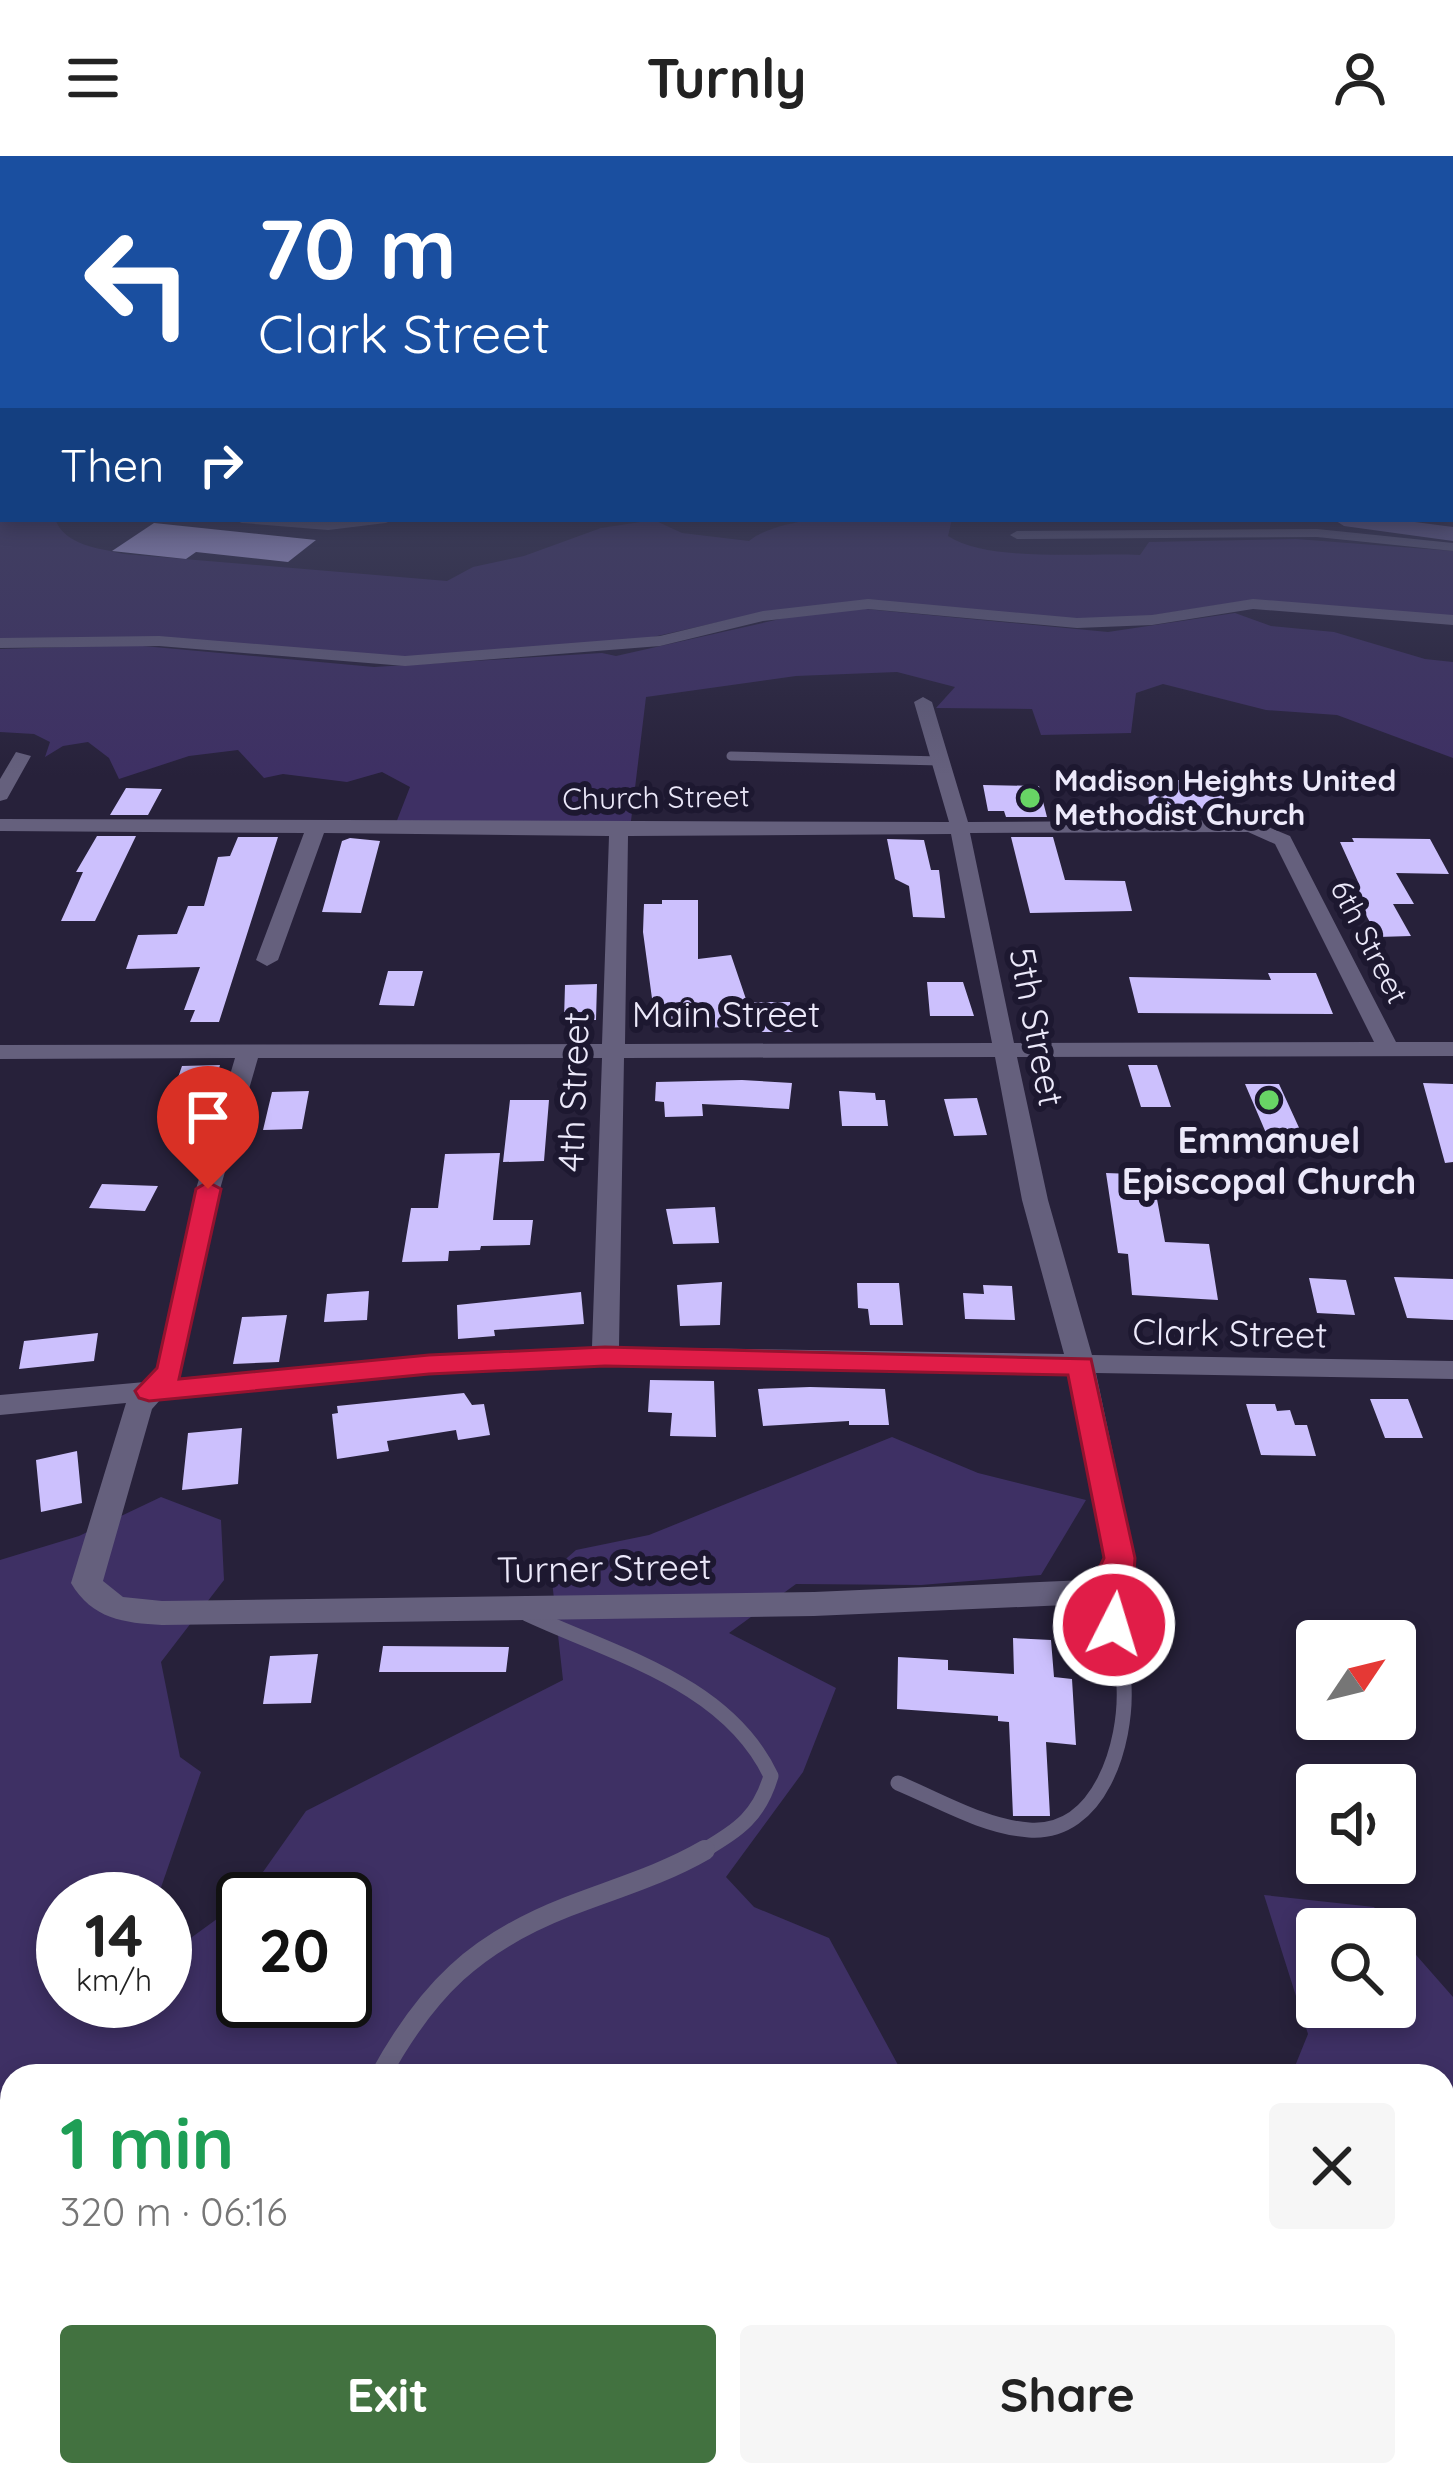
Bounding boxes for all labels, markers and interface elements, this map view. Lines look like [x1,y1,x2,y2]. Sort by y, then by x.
text: Turnly [646,44,807,112]
icon: menu [60,45,126,111]
icon: person [1327,45,1393,111]
text: 70 m [258,195,457,300]
icon: left [60,204,216,360]
text: Clark Street [258,299,550,367]
icon: right [188,432,254,498]
text: Then [60,437,164,493]
place label: Madison Heights United Methodist Church [1054,761,1396,833]
street label: Church Street [562,776,750,818]
marker: Madison Heights United Methodist Church [1017,785,1043,811]
street label: 6th Street [1323,873,1417,1010]
street label: 5th Street [1000,944,1075,1110]
street label: Main Street [632,991,820,1036]
street label: 4th Street [547,1011,598,1173]
pin [157,1066,259,1189]
icon: arrive [175,1084,241,1150]
marker: Emmanuel Episcopal Church [1256,1087,1282,1113]
place label: Emmanuel Episcopal Church [1122,1117,1416,1203]
street label: Clark Street [1132,1308,1328,1357]
street label: Turner Street [496,1543,712,1592]
position arrow [1051,1562,1177,1688]
north arrow [1296,1620,1416,1740]
map controls [1296,1620,1416,2028]
button: sound [1296,1764,1416,1884]
speed limit sign: 20 [216,1872,372,2028]
text: 14 [85,1897,143,1972]
button: search [1296,1908,1416,2028]
text: km/h [76,1961,152,1999]
text: 1 min [60,2097,234,2187]
button: close [1269,2103,1395,2229]
text: 320 m · 06:16 [60,2187,287,2236]
button: Exit [60,2325,716,2463]
button: Share [740,2325,1395,2463]

